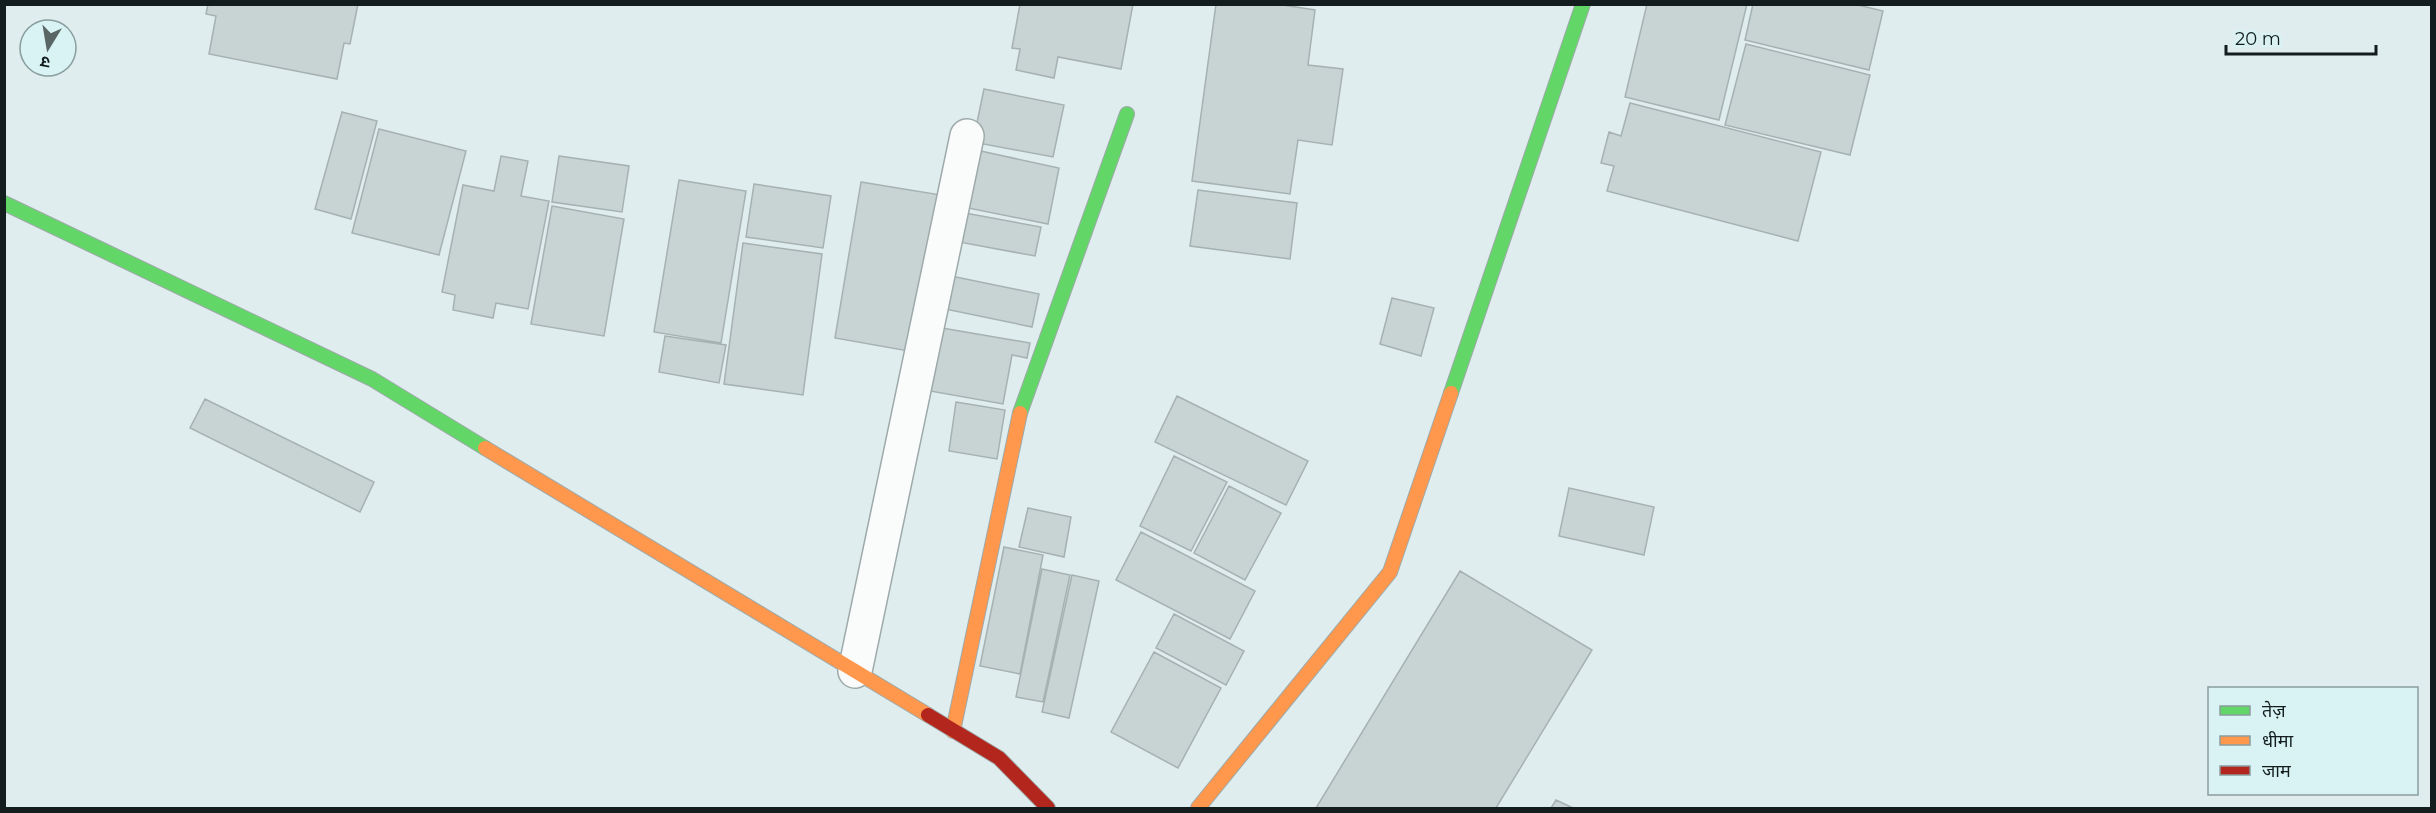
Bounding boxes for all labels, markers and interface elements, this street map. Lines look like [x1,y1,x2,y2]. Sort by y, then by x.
north arrow [18,18,78,78]
scale bar [2226,18,2376,56]
text: 20 m [2235,28,2281,50]
text: उ [38,52,52,72]
legend [2208,687,2418,795]
text: तेज़ [2262,700,2286,722]
text: धीमा [2262,730,2293,752]
text: जाम [2262,760,2292,782]

